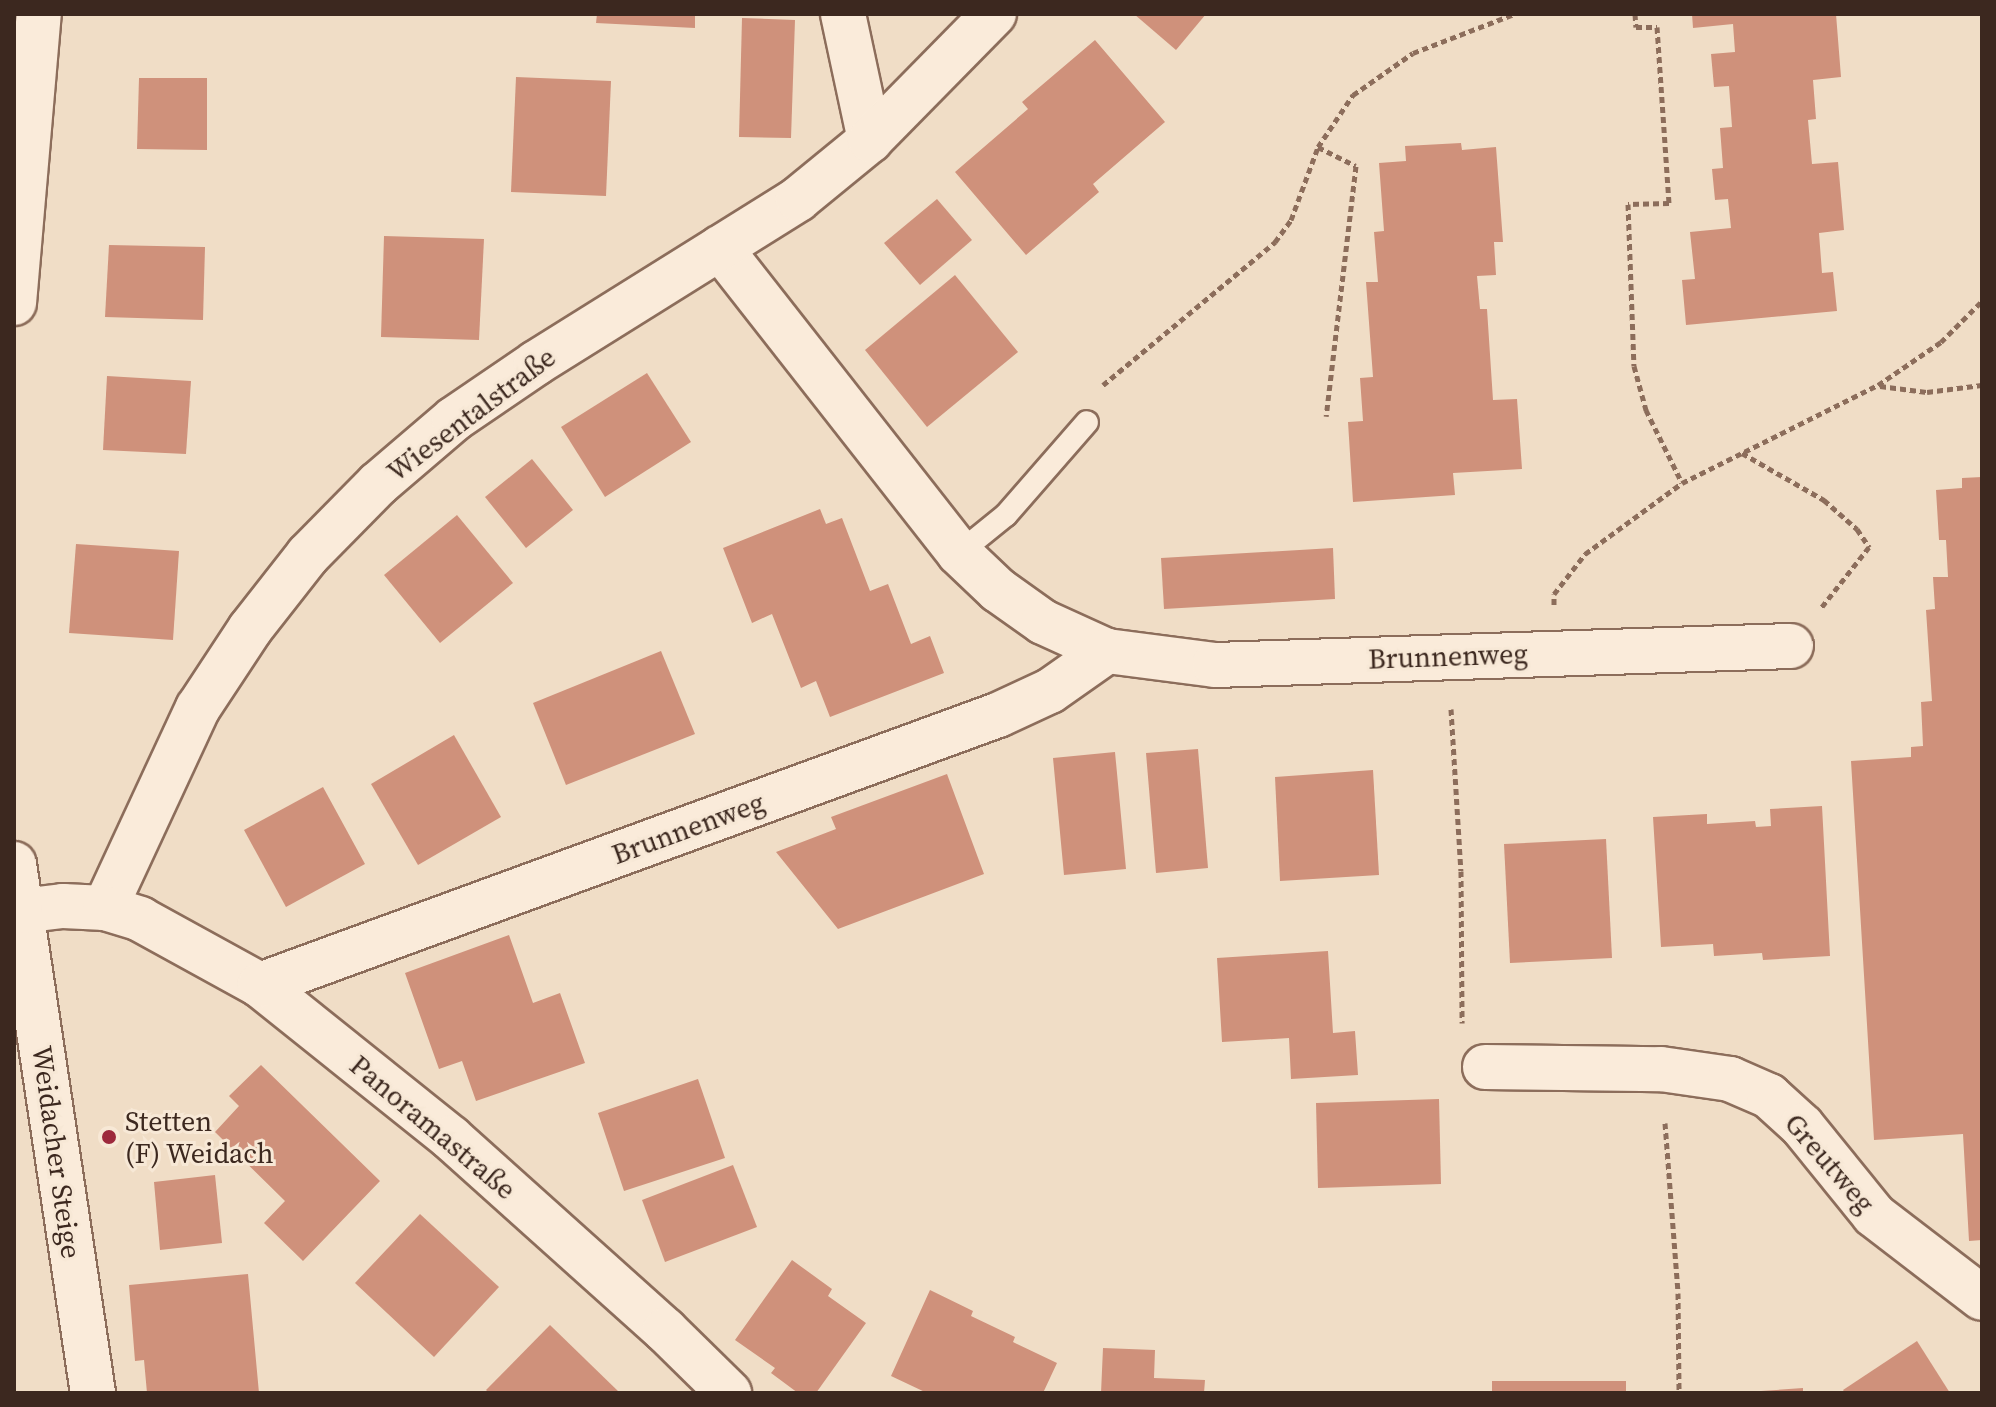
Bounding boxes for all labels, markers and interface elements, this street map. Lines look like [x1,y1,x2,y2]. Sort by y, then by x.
street label: Wiesentalstraße [380,340,562,488]
street label: Brunnenweg [1368,636,1528,676]
street label: Brunnenweg [607,785,769,871]
street label: Weidacher Steige [25,1043,89,1261]
street label: Panoramastraße [343,1048,523,1206]
place label: Stetten (F) Weidach [125,1104,274,1170]
street label: Greutweg [1778,1107,1882,1219]
marker: Stetten (F) Weidach [100,1128,118,1146]

